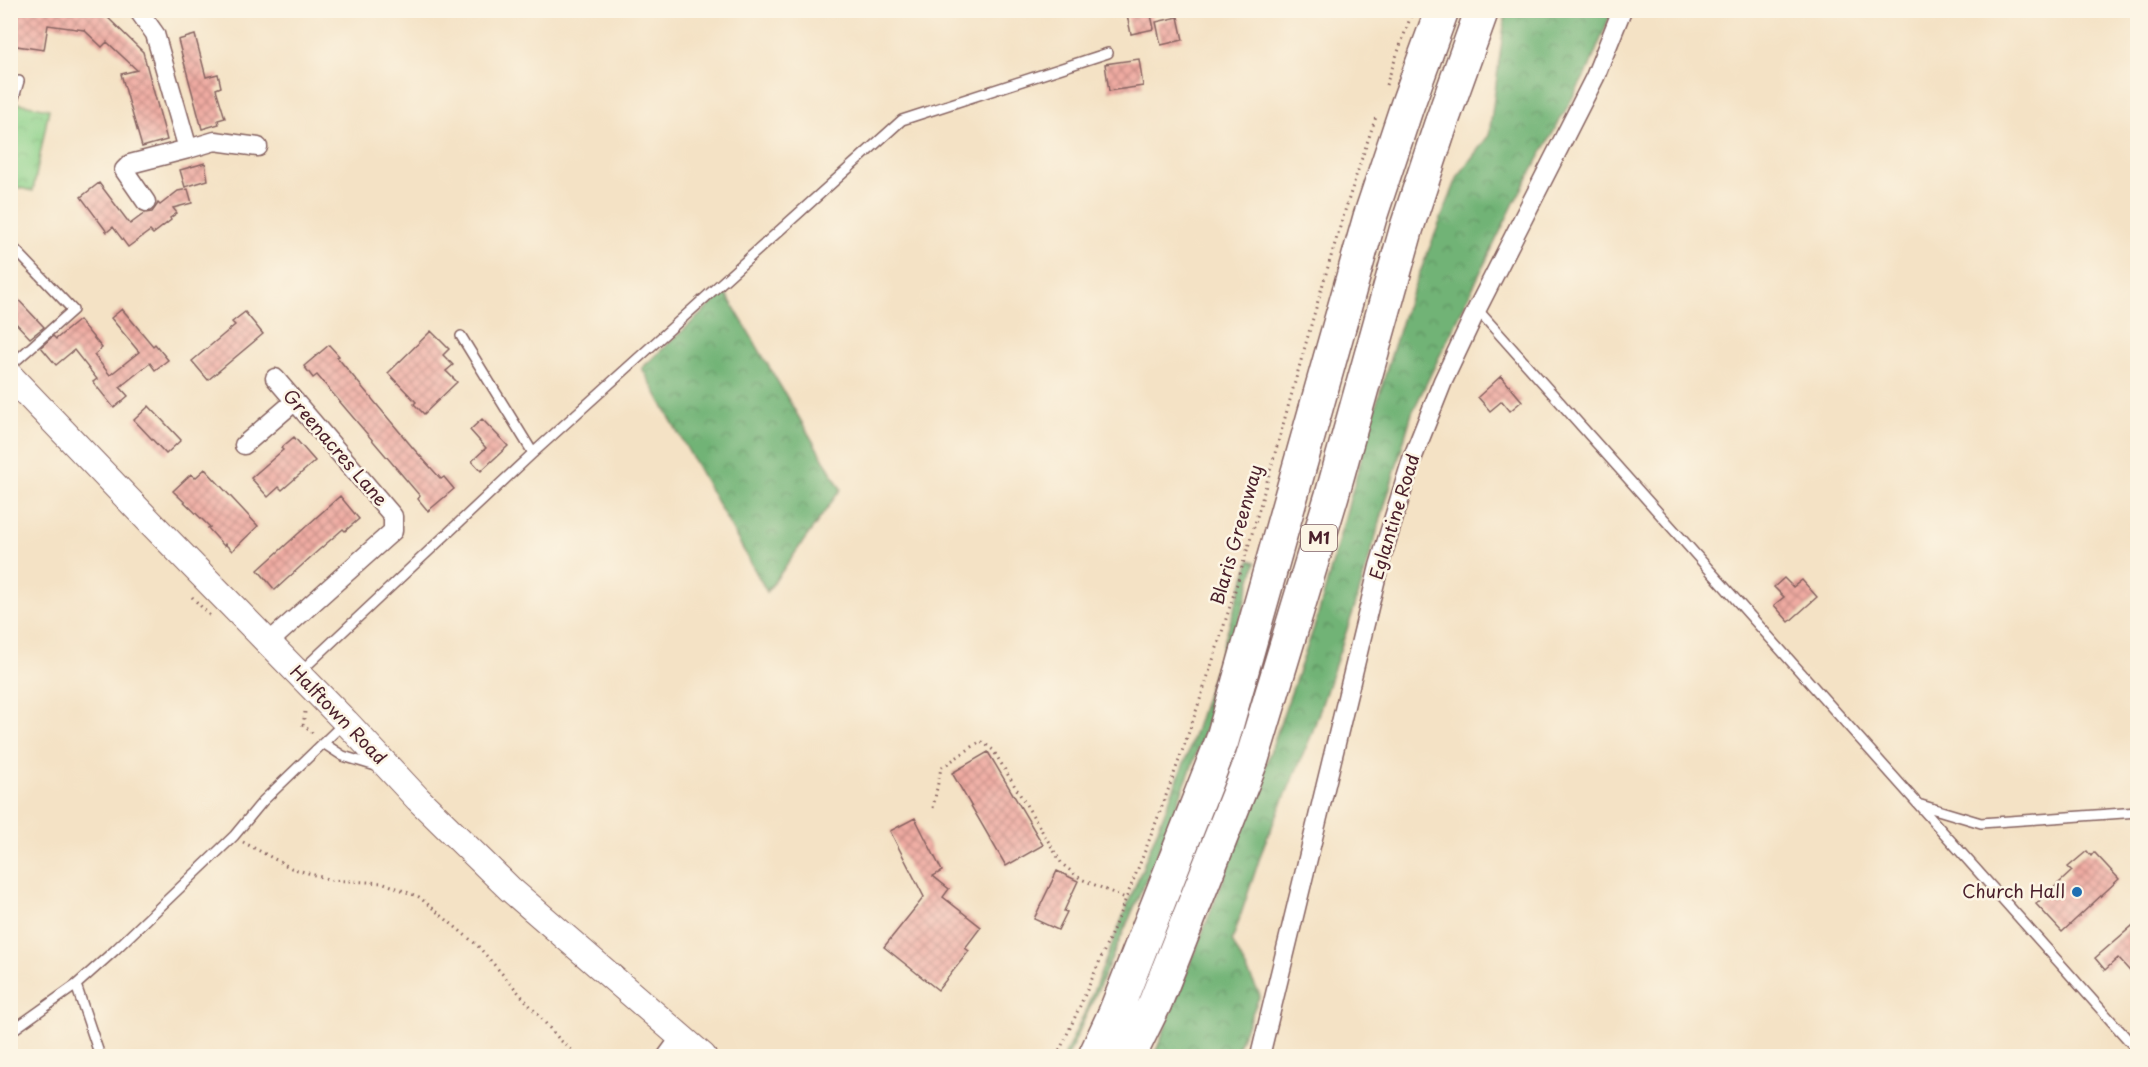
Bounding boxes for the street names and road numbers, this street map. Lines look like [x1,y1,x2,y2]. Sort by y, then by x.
street label: Greenacres Lane [277,382,395,512]
street label: Eglantine Road [1362,450,1425,583]
street label: Blaris Greenway [1203,461,1269,608]
road number: M1 [1301,525,1337,551]
street label: Halftown Road [284,658,394,770]

